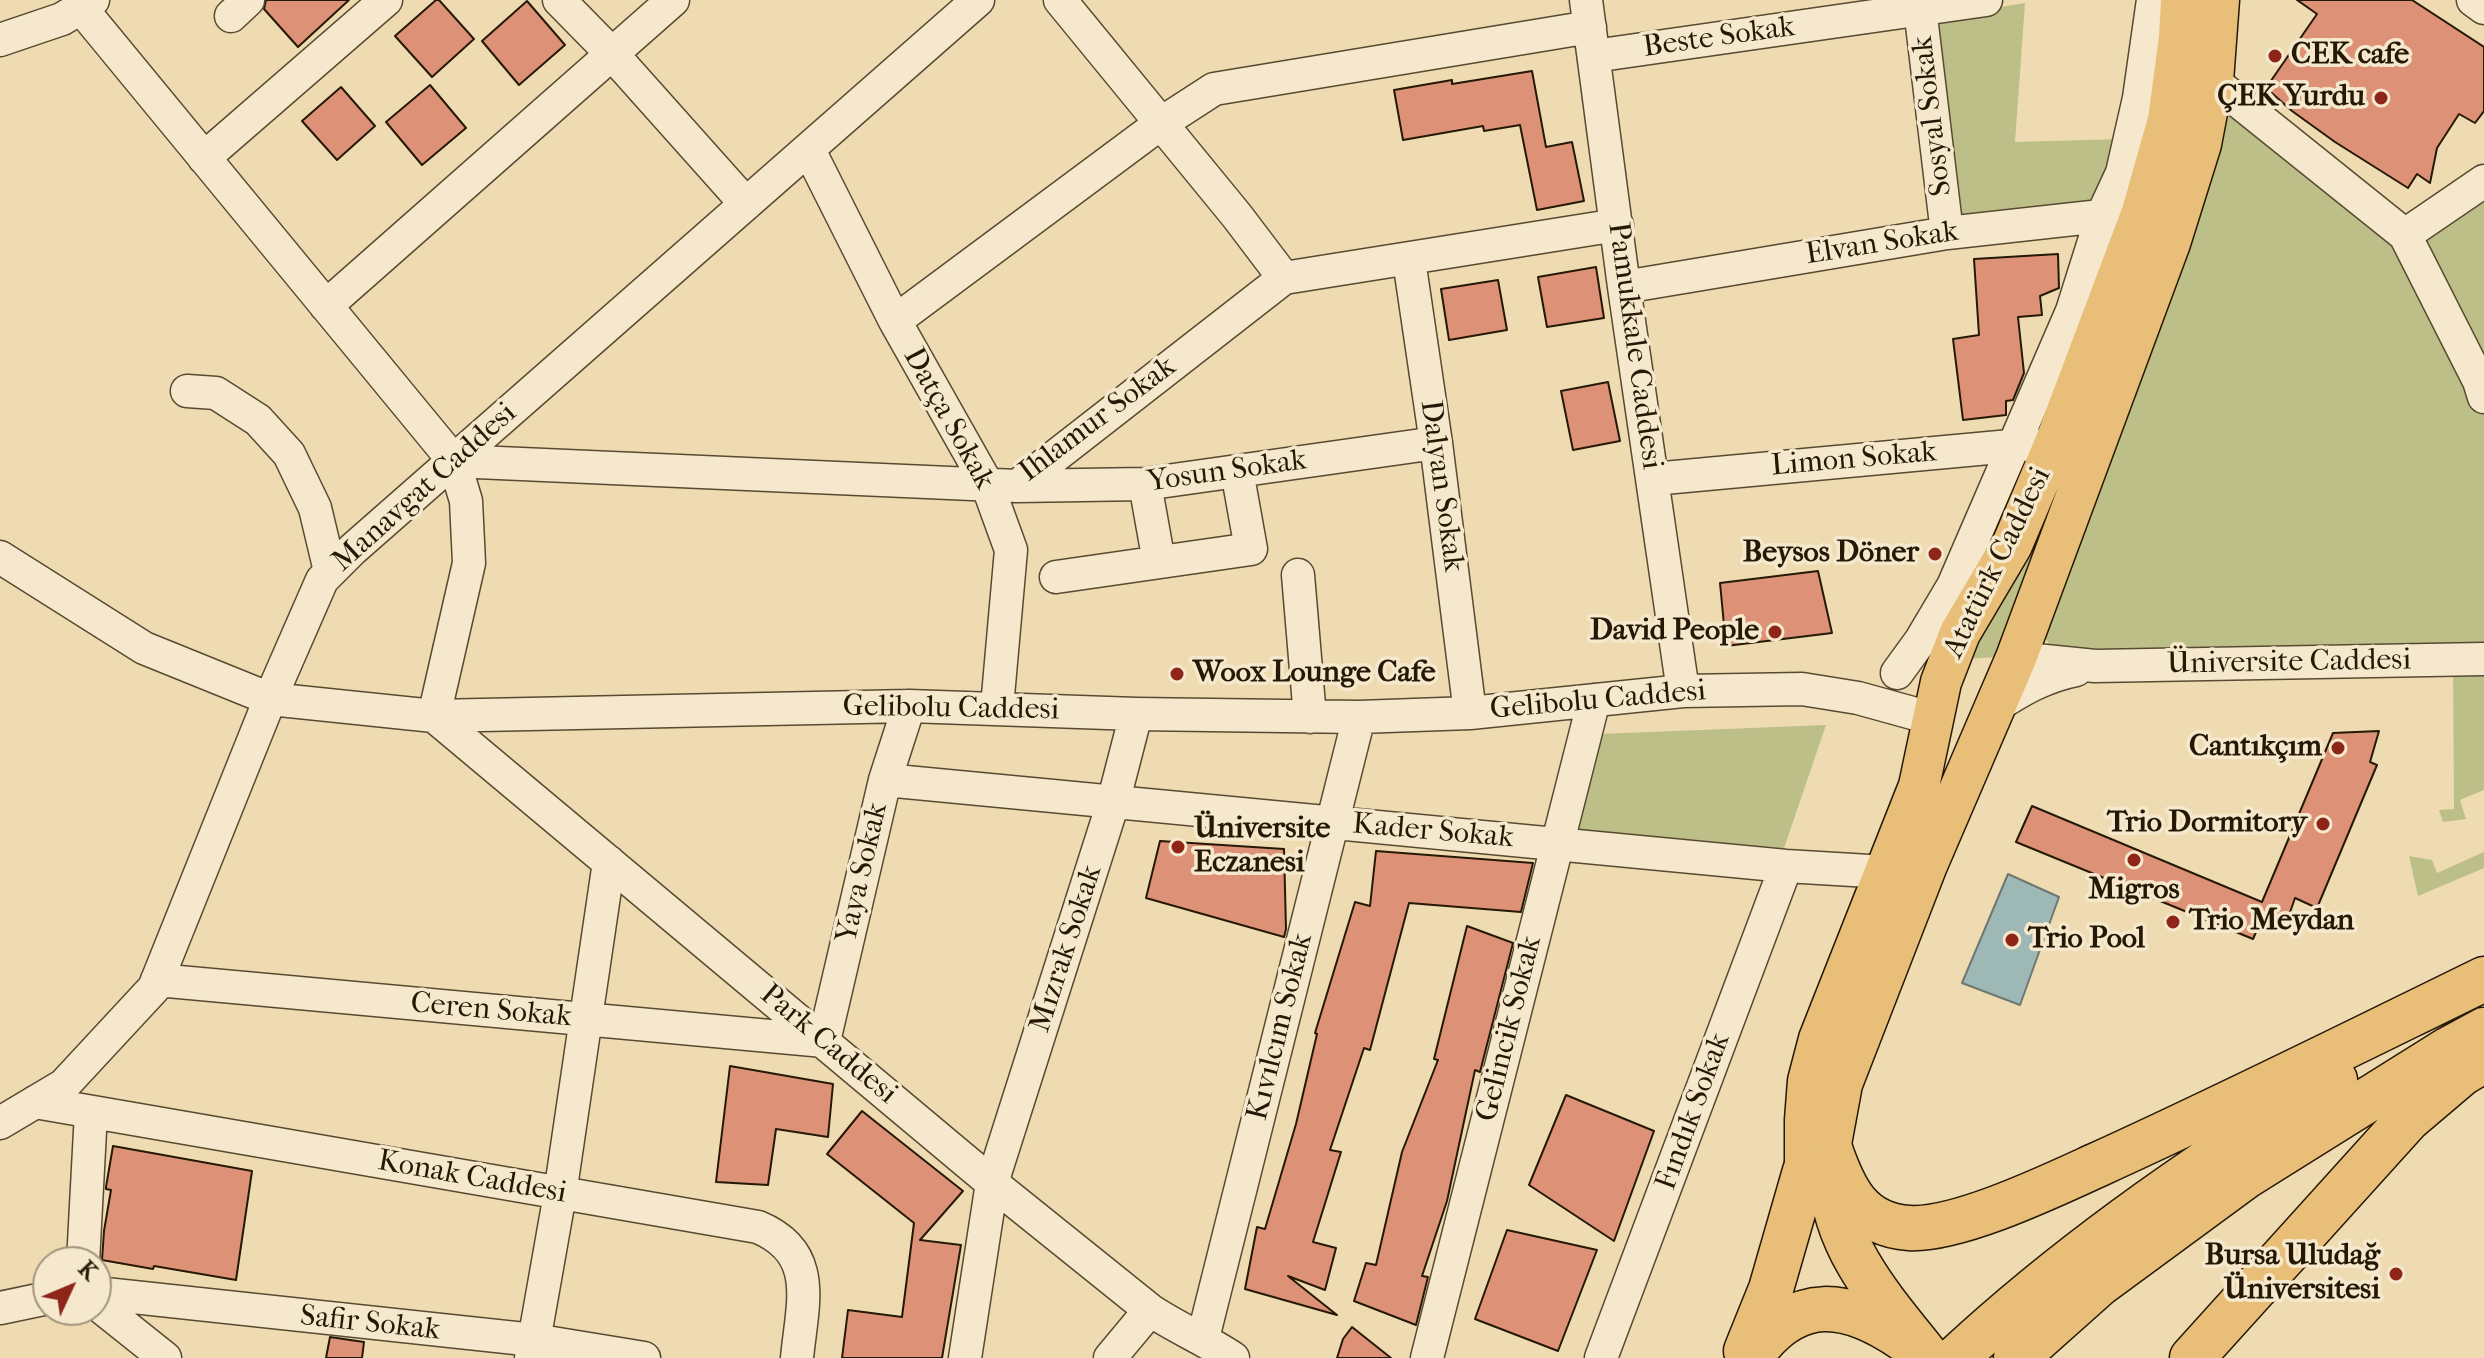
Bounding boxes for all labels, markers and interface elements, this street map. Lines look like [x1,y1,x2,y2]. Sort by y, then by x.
street label: Beste Sokak [1641,10,1797,66]
street label: Sosyal Sokak [1905,34,1961,198]
place label: CEK cafe [2291,38,2409,74]
marker: CEK cafe [2266,47,2284,65]
place label: ÇEK Yurdu [2217,80,2365,116]
marker: ÇEK Yurdu [2372,89,2390,107]
street label: Elvan Sokak [1803,214,1961,274]
street label: Pamukkale Caddesi [1599,220,1669,472]
street label: Datça Sokak [894,342,1002,496]
street label: Ihlamur Sokak [1013,349,1183,491]
street label: Manavgat Caddesi [326,396,524,580]
street label: Dalyan Sokak [1411,398,1471,574]
street label: Limon Sokak [1770,435,1938,485]
street label: Yosun Sokak [1145,443,1309,501]
street label: Atatürk Caddesi [1936,462,2060,664]
place label: Beysos Döner [1743,536,1919,572]
marker: Beysos Döner [1926,545,1944,563]
place label: David People [1590,614,1759,650]
marker: David People [1766,623,1784,641]
street label: Üniversite Caddesi [2167,643,2411,683]
place label: Woox Lounge Cafe [1193,656,1436,692]
marker: Woox Lounge Cafe [1168,665,1186,683]
street label: Gelibolu Caddesi [1489,674,1707,728]
street label: Gelibolu Caddesi [842,689,1060,729]
place label: Cantıkçım [2189,730,2322,766]
marker: Cantıkçım [2329,739,2347,757]
street label: Yaya Sokak [829,800,897,946]
place label: Trio Dormitory [2107,806,2307,842]
street label: Kader Sokak [1351,807,1515,857]
place label: Üniversite Eczanesi [1194,812,1330,882]
marker: Trio Dormitory [2314,815,2332,833]
marker: Üniversite Eczanesi [1169,838,1187,856]
marker: Migros [2125,851,2143,869]
street label: Mızrak Sokak [1023,861,1111,1037]
place label: Migros [2088,873,2180,909]
place label: Trio Meydan [2189,904,2354,940]
marker: Trio Meydan [2164,913,2182,931]
place label: Trio Pool [2028,922,2145,958]
street label: Kıvılcım Sokak [1240,930,1322,1124]
marker: Trio Pool [2003,931,2021,949]
street label: Gelincik Sokak [1470,933,1550,1125]
street label: Park Caddesi [752,977,904,1113]
street label: Ceren Sokak [409,986,573,1036]
street label: Fındık Sokak [1649,1029,1739,1195]
street label: Konak Caddesi [375,1144,569,1212]
place label: Bursa Uludağ Üniversitesi [2205,1239,2380,1310]
north arrow [32,1246,112,1326]
text: K [73,1256,103,1286]
marker: Bursa Uludağ Üniversitesi [2387,1265,2405,1283]
street label: Safir Sokak [298,1299,442,1349]

